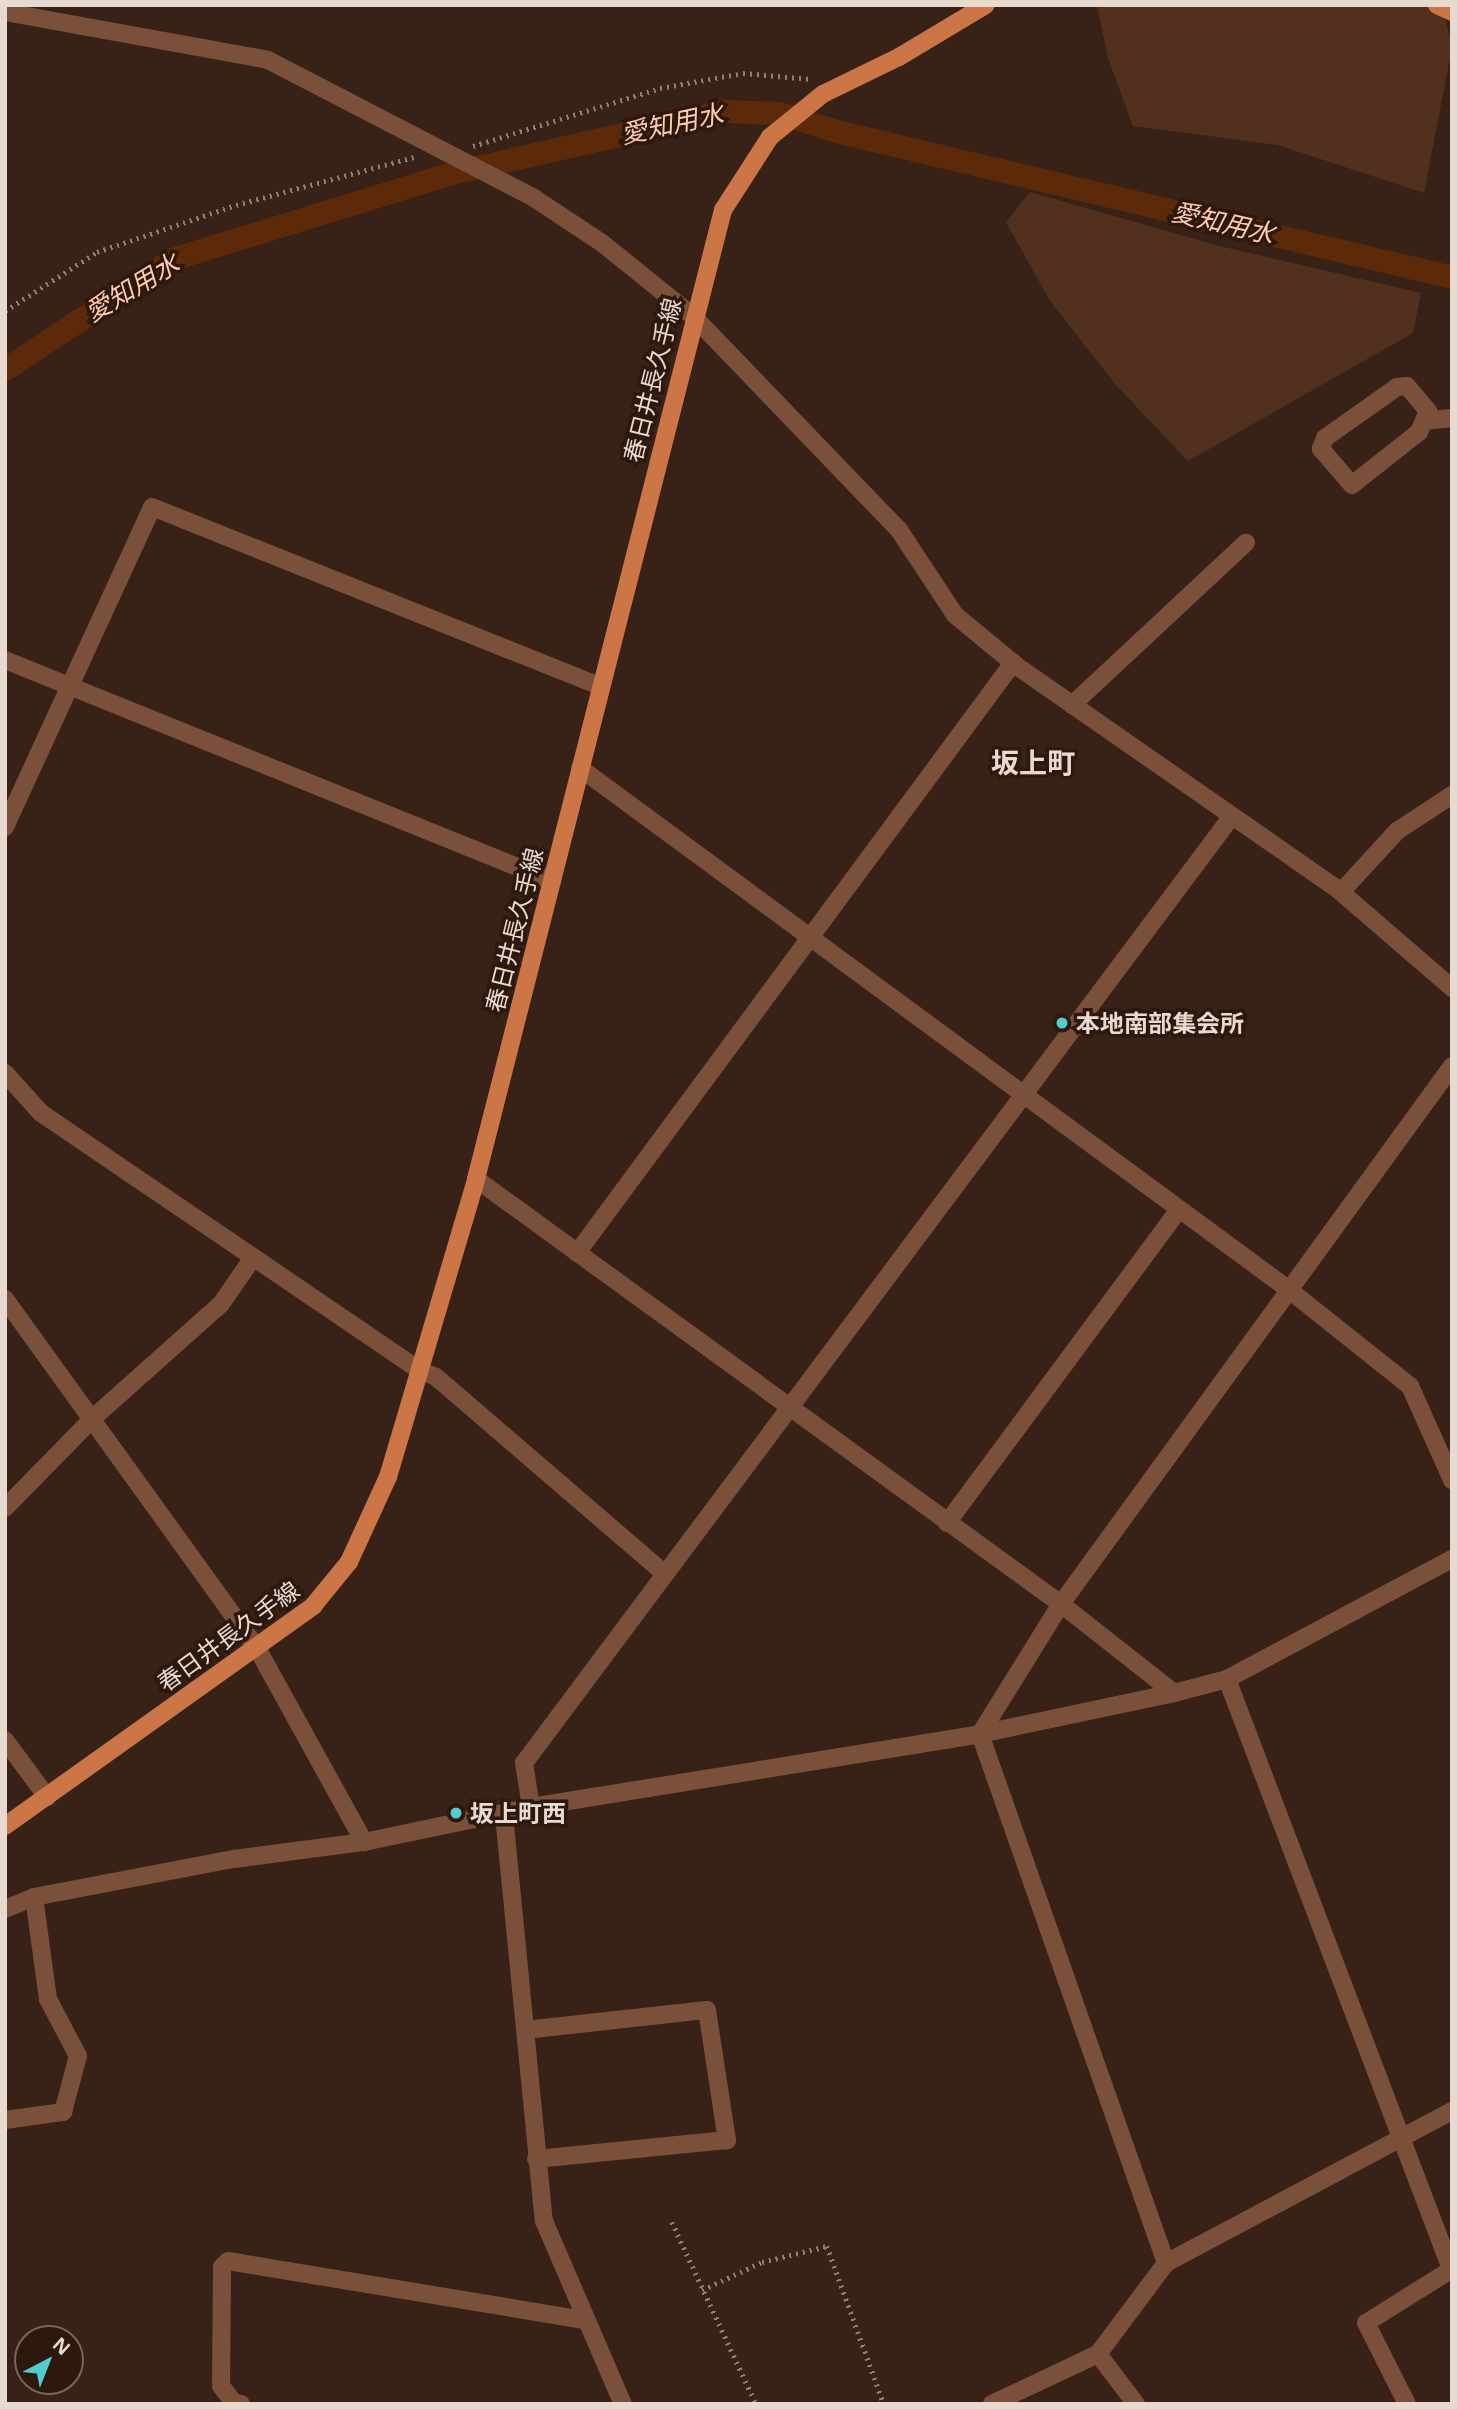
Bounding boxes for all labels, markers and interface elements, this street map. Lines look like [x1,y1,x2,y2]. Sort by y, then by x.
water label: 愛知用水 [618,98,726,150]
water label: 愛知用水 [1169,196,1277,250]
water label: 愛知用水 [79,248,185,328]
street label: 春日井長久手線 [618,295,686,465]
district label: 坂上町 [991,745,1075,779]
street label: 春日井長久手線 [480,845,548,1015]
place label: 本地南部集会所 [1076,1009,1244,1037]
marker: 本地南部集会所 [1054,1015,1070,1031]
street label: 春日井長久手線 [152,1575,304,1697]
place label: 坂上町西 [470,1799,566,1827]
marker: 坂上町西 [448,1805,464,1821]
north arrow [14,2325,84,2395]
text: N [47,2331,76,2361]

